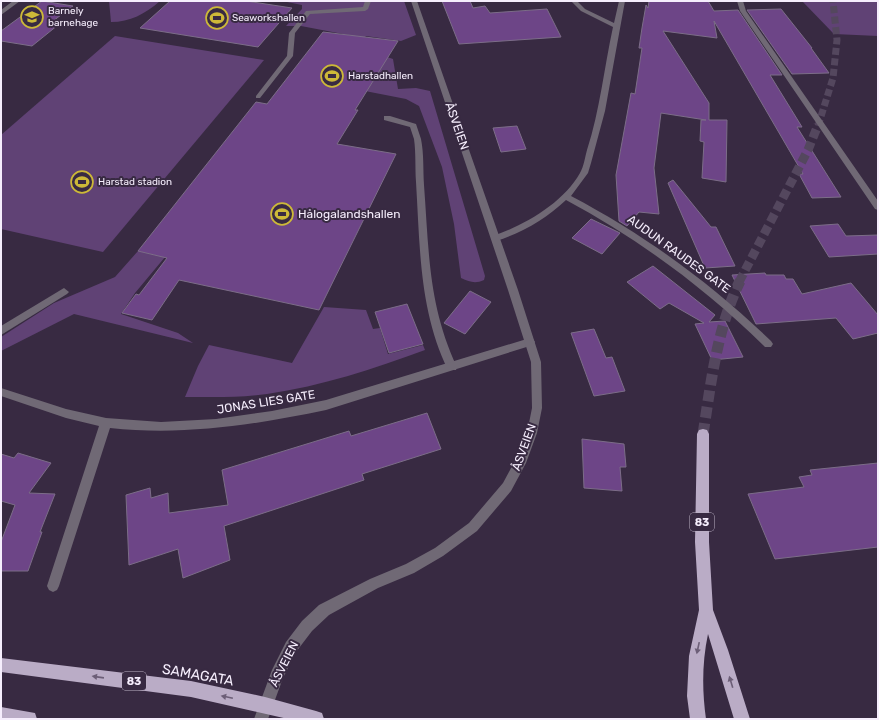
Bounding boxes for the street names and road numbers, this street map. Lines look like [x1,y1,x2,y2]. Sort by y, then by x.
street label: ÅSVEIEN [442,100,472,152]
street label: AUDUN RAUDES GATE [625,212,733,296]
street label: JONAS LIES GATE [216,387,316,417]
street label: ÅSVEIEN [509,422,539,472]
road number: 83 [690,513,714,531]
street label: ÅSVEIEN [267,639,301,689]
street label: SAMAGATA [161,660,236,690]
road number: 83 [122,672,146,690]

